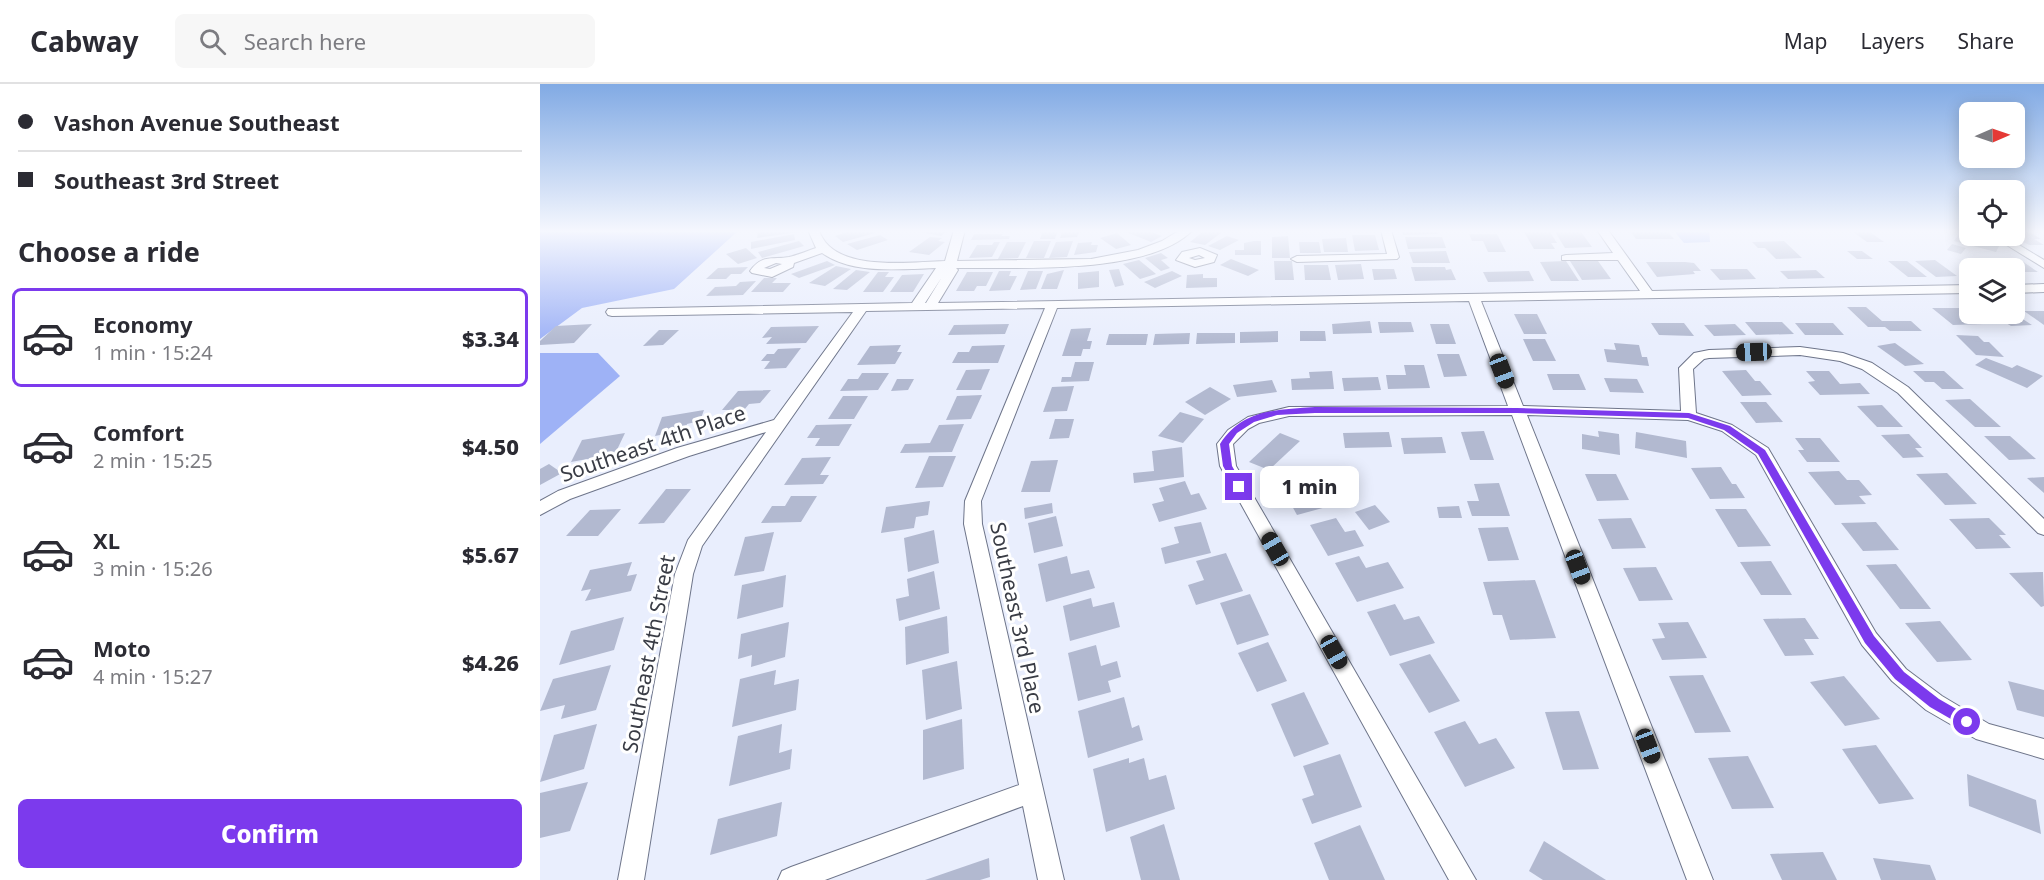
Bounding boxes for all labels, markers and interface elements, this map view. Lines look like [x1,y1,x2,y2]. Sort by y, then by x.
search box [175,14,595,68]
text: Cabway [30,22,139,60]
icon: search [196,25,229,58]
text: Search here [244,26,366,56]
text: Map [1784,27,1828,55]
text: Layers [1861,27,1925,55]
text: Share [1958,27,2014,55]
north arrow [1959,102,2025,168]
map controls [1959,102,2025,324]
text: Vashon Avenue Southeast [54,107,339,137]
text: Southeast 3rd Street [54,165,279,195]
button: locate [1959,180,2025,246]
text: Choose a ride [18,233,200,270]
button: layers [1959,258,2025,324]
text: Economy [93,309,192,339]
icon: car [21,311,75,365]
text: $3.34 [462,323,519,353]
text: 1 min · 15:24 [93,339,213,366]
car [1736,342,1772,362]
car [1487,351,1517,391]
street label: Southeast 4th Place [556,398,749,488]
text: Comfort [93,417,184,447]
icon: car [21,419,75,473]
text: $4.50 [462,431,519,461]
text: 2 min · 15:25 [93,447,213,474]
callout: 1 min [1260,466,1359,508]
route end [1225,473,1252,500]
text: 1 min [1282,473,1337,500]
street label: Southeast 3rd Place [984,520,1052,716]
text: XL [93,525,120,555]
icon: car [21,527,75,581]
car [1258,529,1292,569]
text: $5.67 [462,539,519,569]
car [1563,547,1593,587]
street label: Southeast 4th Street [615,552,681,755]
text: 3 min · 15:26 [93,555,213,582]
car [1317,632,1351,672]
text: Moto [93,633,151,663]
icon: car [21,635,75,689]
text: $4.26 [462,647,519,677]
text: 4 min · 15:27 [93,663,213,690]
route start [1953,708,1980,735]
car [1633,726,1663,766]
button: Confirm [18,799,522,868]

